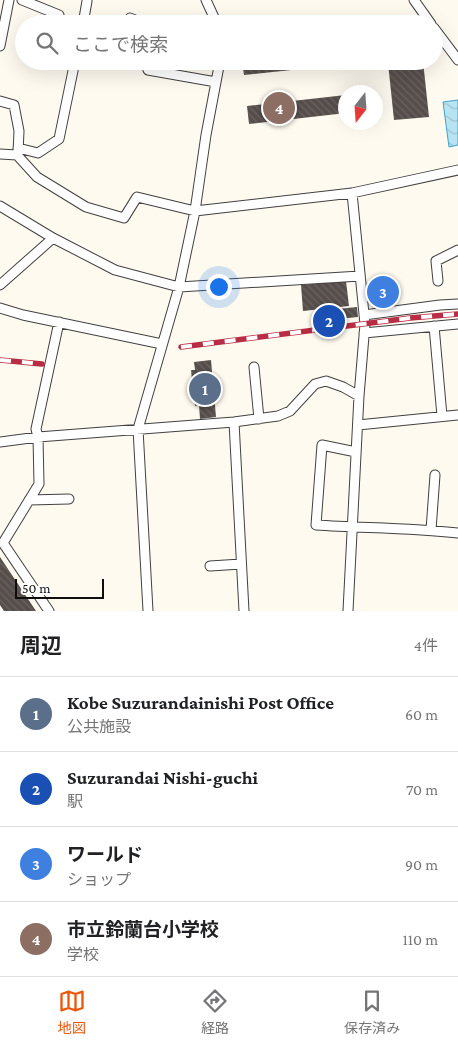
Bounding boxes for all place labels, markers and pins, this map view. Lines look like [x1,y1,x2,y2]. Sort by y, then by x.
pin: 4 [263,89,295,127]
pin: 3 [367,273,399,311]
pin: 2 [313,302,345,340]
pin: 1 [189,370,221,408]

